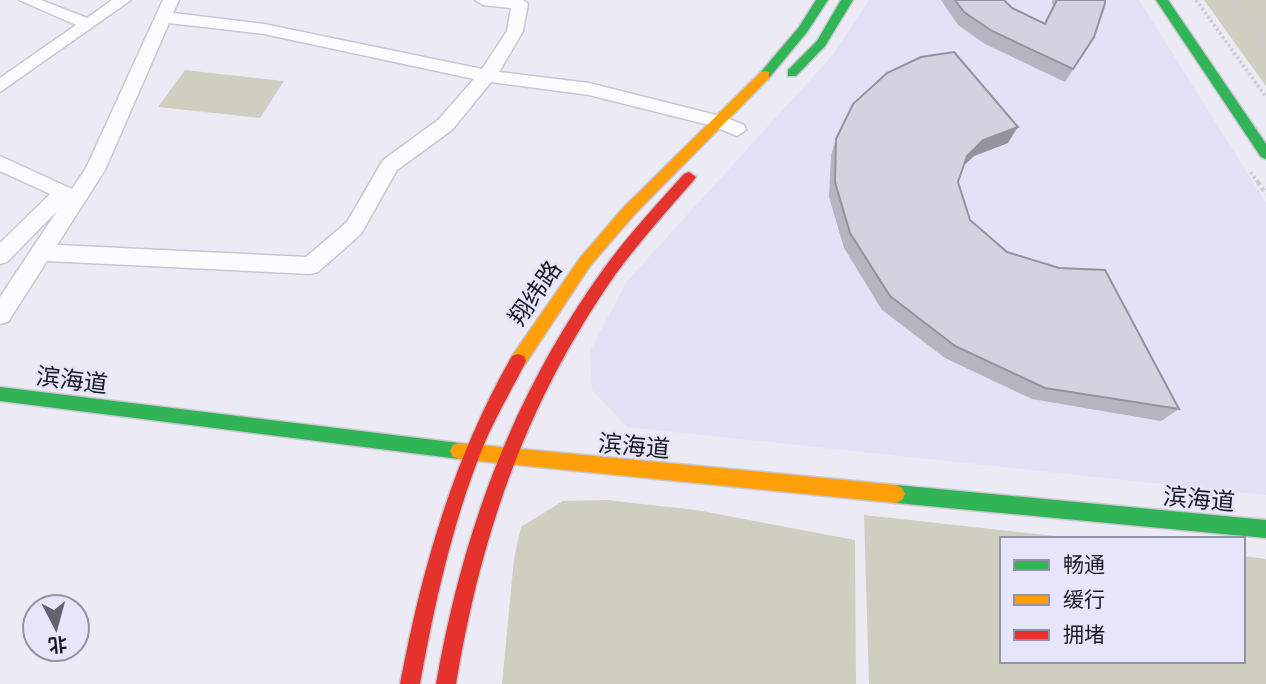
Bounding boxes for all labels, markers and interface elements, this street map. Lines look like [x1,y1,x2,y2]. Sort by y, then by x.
street label: 翔纬路 [502,255,568,331]
street label: 滨海道 [35,361,109,399]
street label: 滨海道 [597,428,671,464]
street label: 滨海道 [1162,481,1236,517]
legend [1000,537,1245,663]
text: 畅通 [1063,552,1105,577]
text: 缓行 [1063,587,1105,612]
north arrow [21,593,91,663]
text: 拥堵 [1063,622,1105,647]
text: 北 [47,632,68,657]

